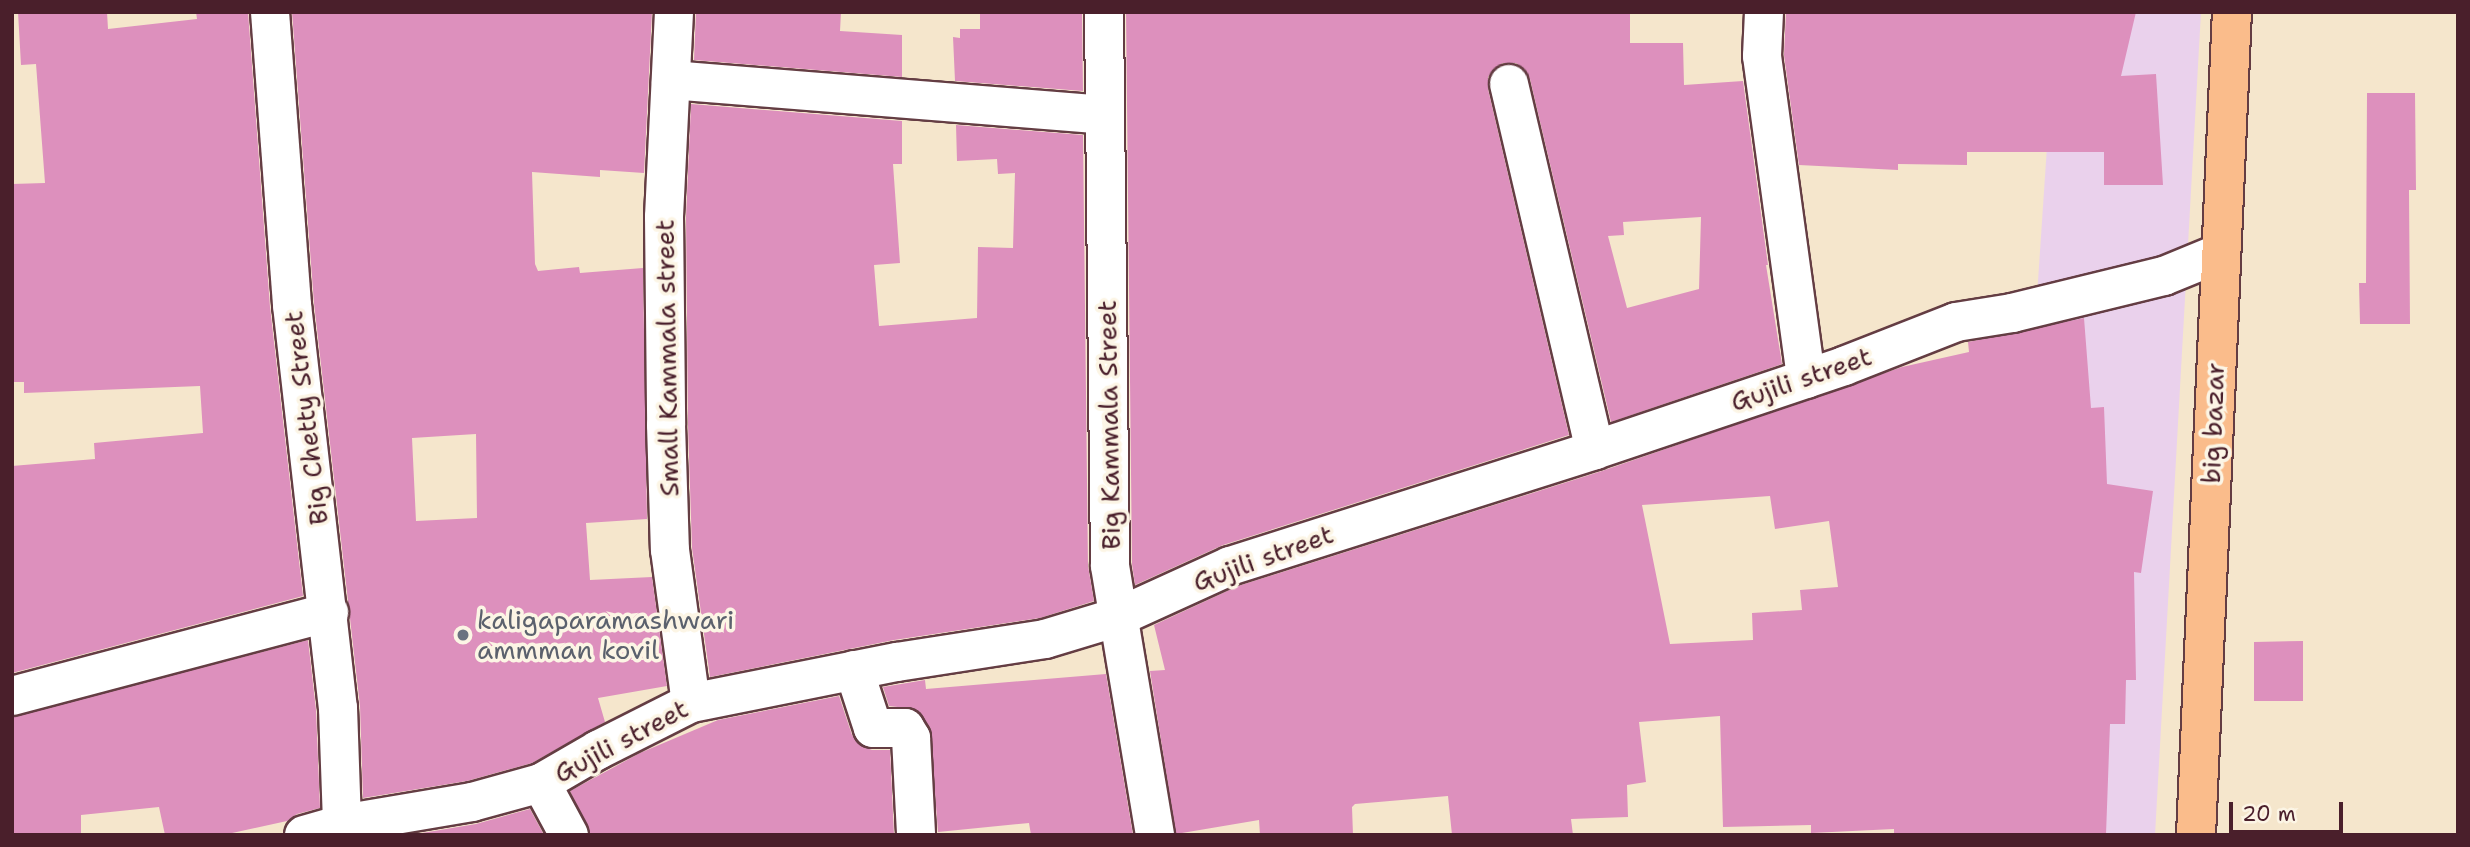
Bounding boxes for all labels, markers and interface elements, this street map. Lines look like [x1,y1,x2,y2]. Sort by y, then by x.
street label: Small Kammala street [649,219,685,497]
street label: Big Kammala Street [1091,300,1127,550]
street label: Big Chetty Street [277,309,335,527]
street label: Gujili street [1726,340,1876,418]
street label: big bazar [2195,362,2231,484]
street label: Gujili street [1189,518,1337,598]
place label: kaligaparamashwari ammman kovil [477,604,734,666]
marker: kaligaparamashwari ammman kovil [455,627,471,643]
street label: Gujili street [549,693,693,789]
scale bar [2232,788,2346,832]
text: 20 m [2242,800,2296,828]

